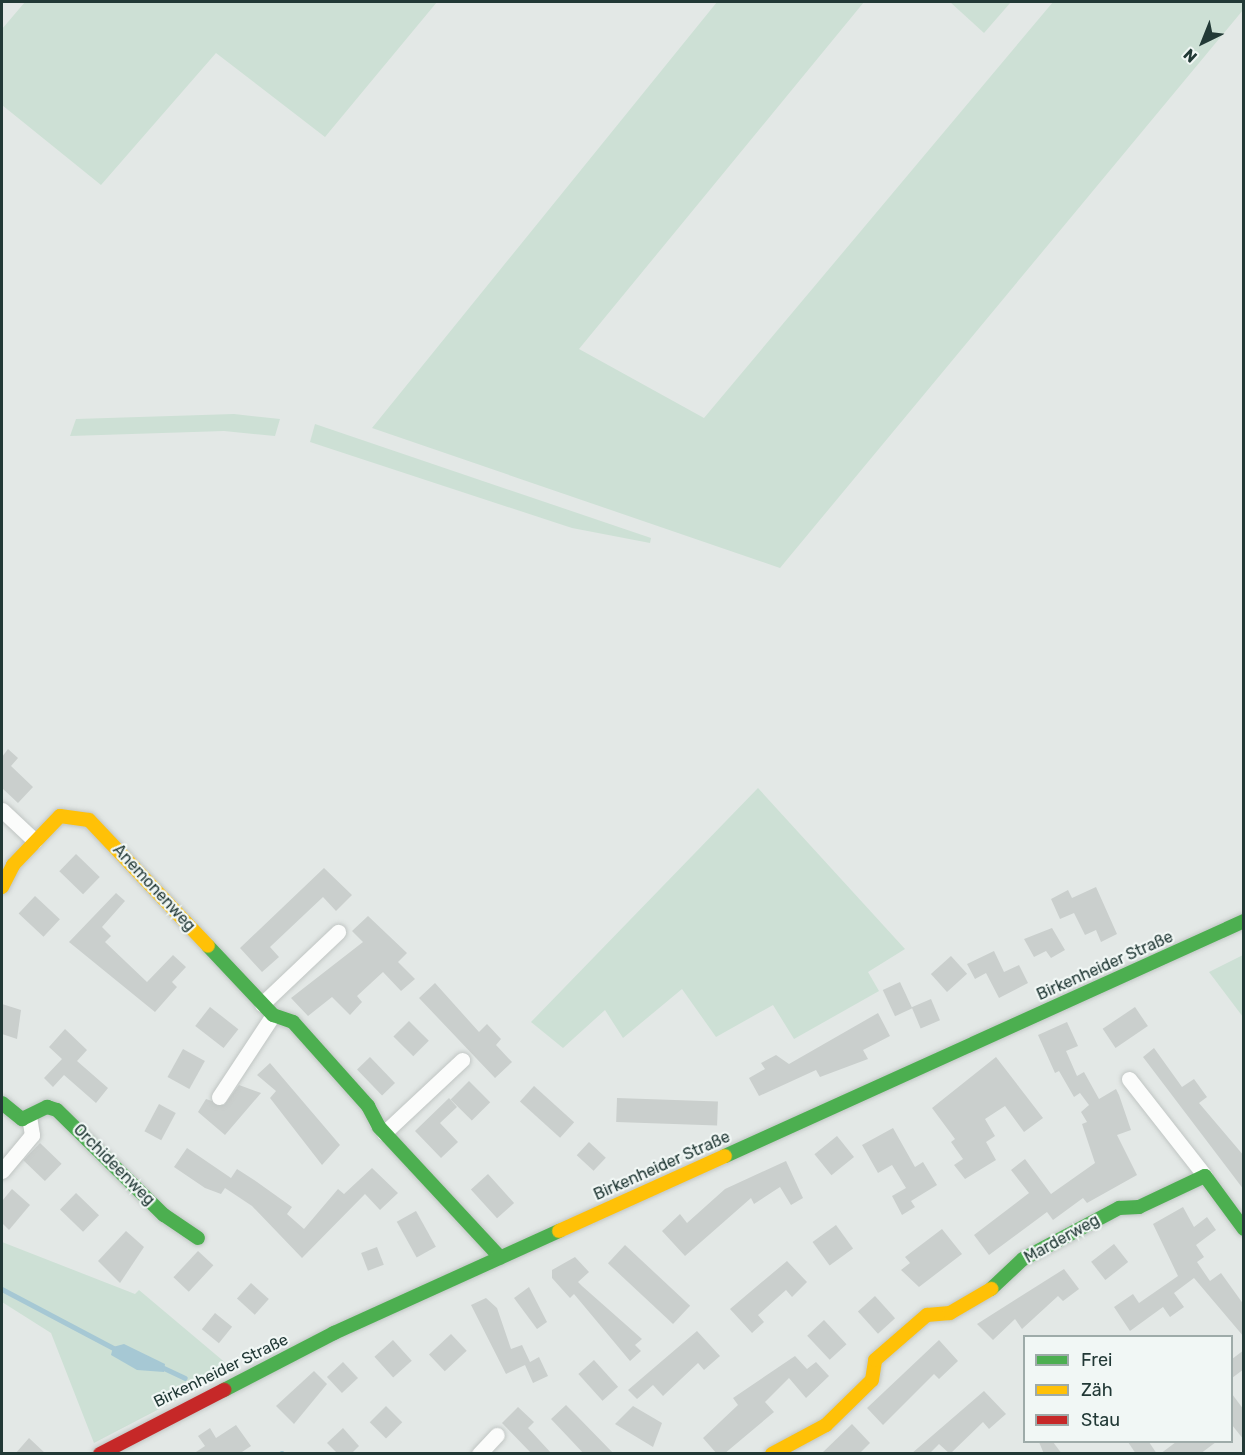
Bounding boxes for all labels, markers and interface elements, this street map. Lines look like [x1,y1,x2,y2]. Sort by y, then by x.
north arrow [1173,12,1233,72]
text: N [1180,45,1201,66]
street label: Anemonenweg [109,840,199,936]
street label: Birkenheider Straße [1034,927,1176,1005]
street label: Orchideenweg [69,1120,159,1210]
street label: Birkenheider Straße [591,1127,733,1205]
street label: Marderweg [1021,1210,1103,1268]
street label: Birkenheider Straße [150,1330,292,1412]
legend [1023,1335,1233,1443]
text: Frei [1081,1349,1112,1371]
text: Zäh [1081,1379,1113,1401]
text: Stau [1081,1409,1120,1431]

